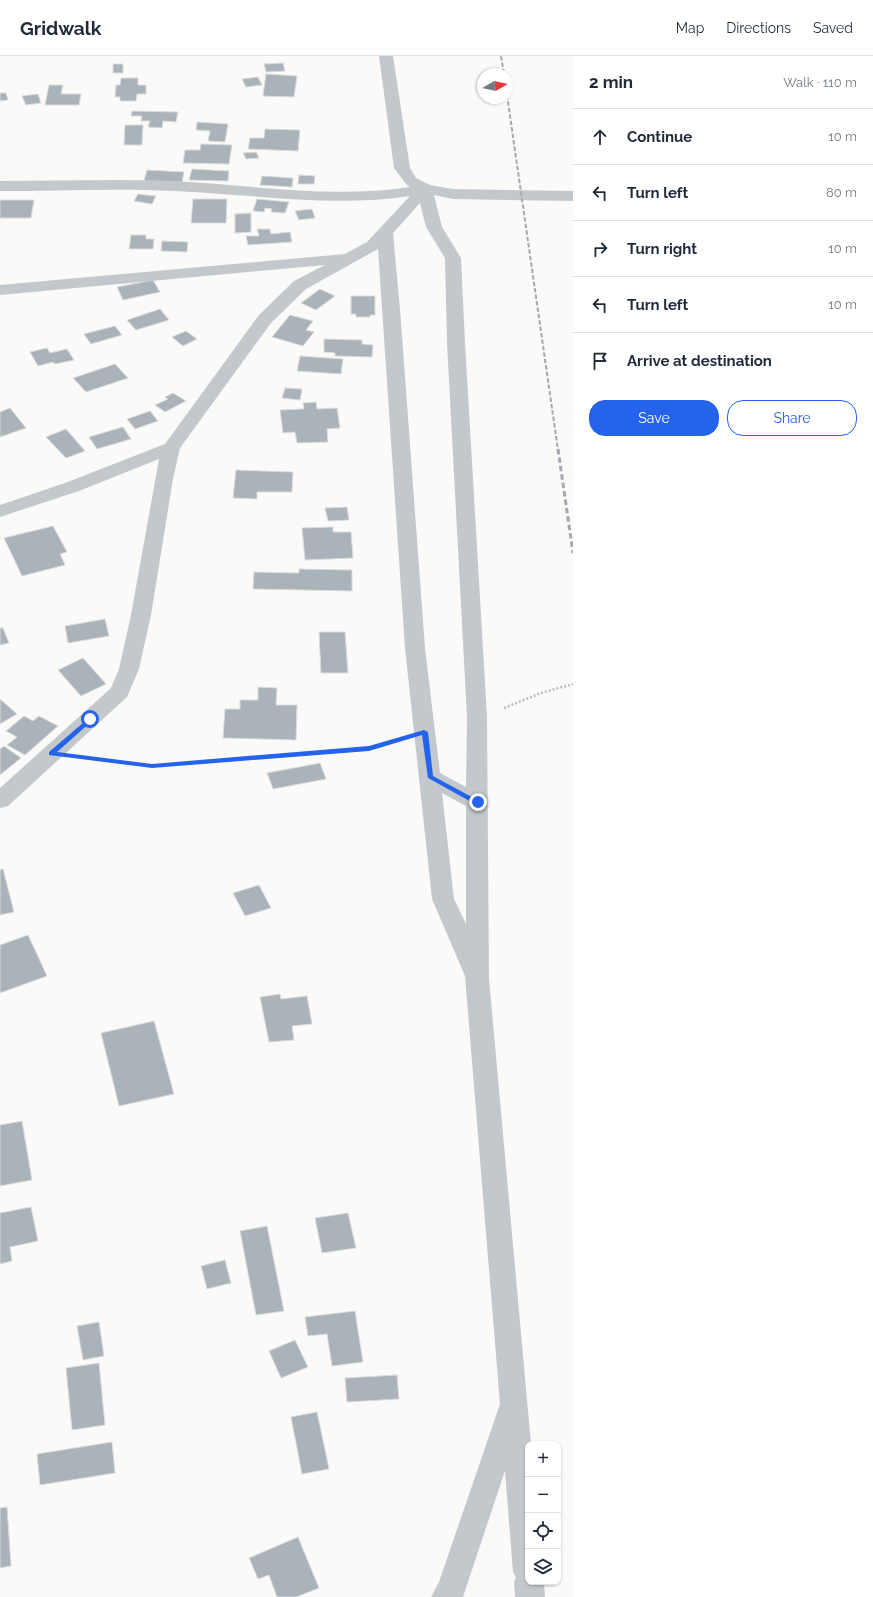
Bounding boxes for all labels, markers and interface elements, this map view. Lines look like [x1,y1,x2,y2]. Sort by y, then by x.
text: Gridwalk [20,17,101,39]
text: Map [676,20,704,36]
text: Directions [726,20,791,36]
text: Saved [813,20,853,36]
north arrow [477,68,513,104]
text: 2 min [589,72,633,92]
text: Walk · 110 m [783,75,857,90]
icon: ahead [589,126,611,148]
text: Continue [627,128,692,146]
text: 10 m [828,129,857,144]
icon: left [589,182,611,204]
text: Turn left [627,184,688,202]
text: 80 m [826,185,857,200]
icon: right [589,238,611,260]
text: Turn right [627,240,697,258]
text: 10 m [828,241,857,256]
icon: left [589,294,611,316]
text: Turn left [627,296,688,314]
text: 10 m [828,297,857,312]
icon: arrive [589,350,611,372]
text: Arrive at destination [627,352,772,370]
button: Save [589,400,719,436]
button: Share [727,400,857,436]
route start [81,710,99,728]
route end [469,793,487,811]
map controls [525,1441,561,1585]
button: + [525,1441,561,1477]
button: − [525,1477,561,1513]
button: locate [525,1513,561,1549]
button: layers [525,1549,561,1585]

